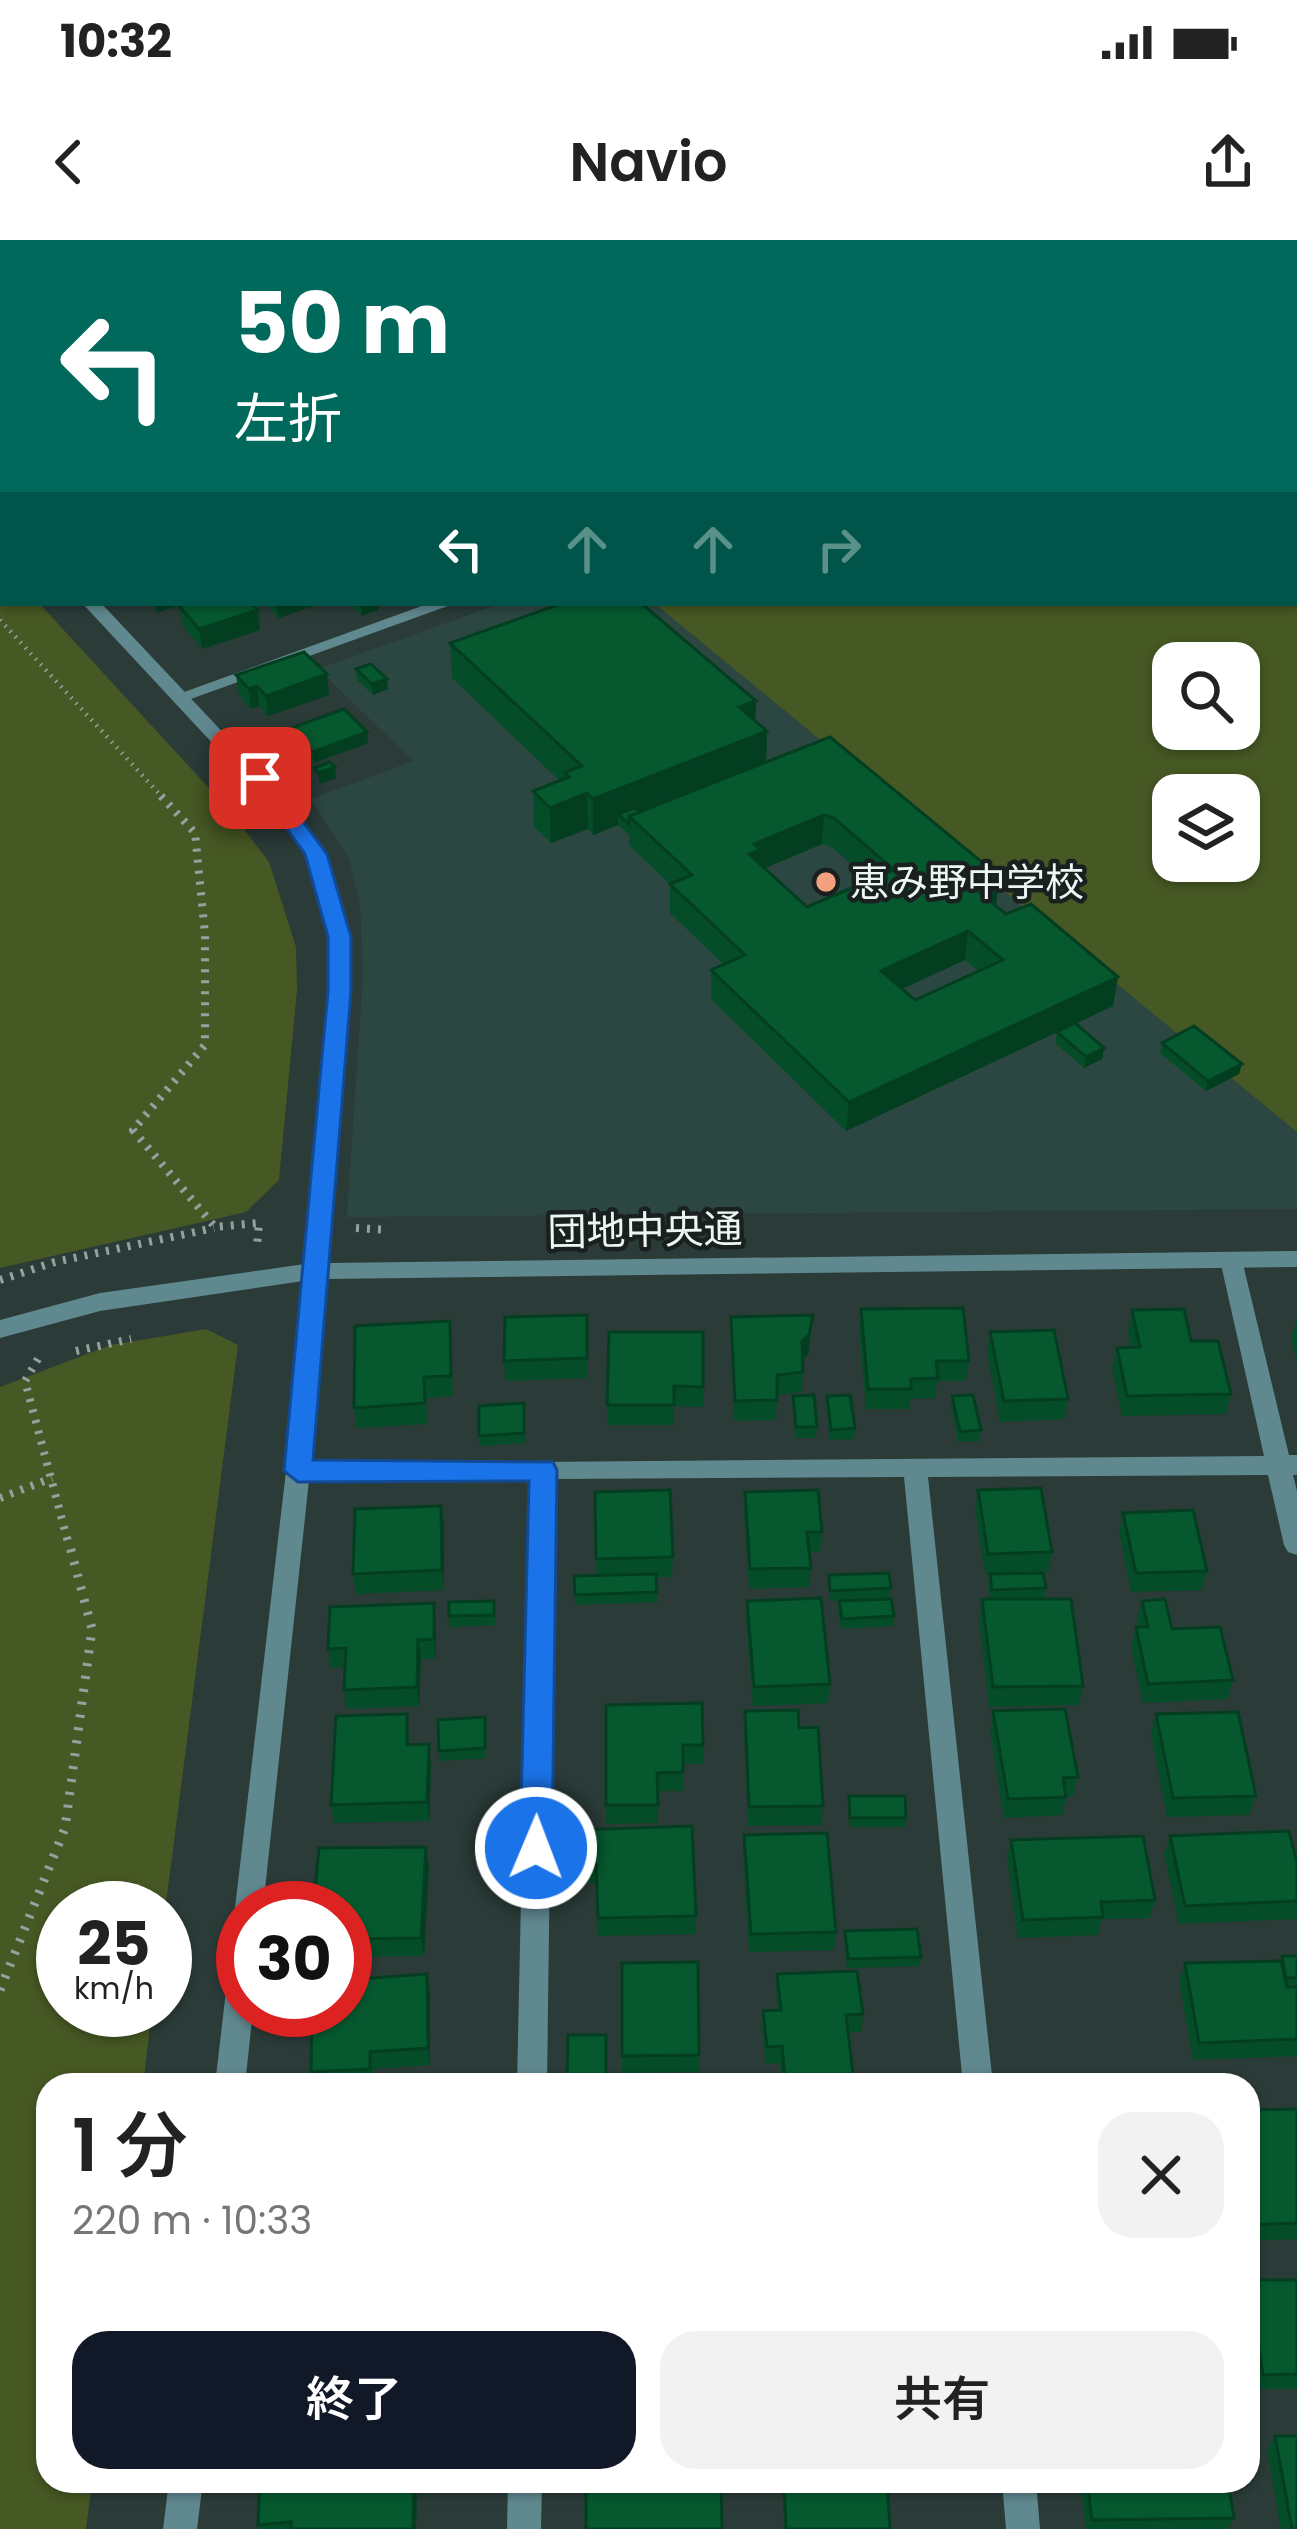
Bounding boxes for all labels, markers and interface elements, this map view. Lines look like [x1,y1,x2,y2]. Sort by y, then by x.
text: 10:32 [60,10,172,73]
text: Navio [569,124,728,200]
icon: back [36,129,102,195]
icon: share [1195,129,1261,195]
text: 50 m [234,265,450,382]
icon: left [36,288,192,444]
text: 左折 [234,381,342,457]
icon: left [428,516,494,582]
icon: ahead [554,516,620,582]
icon: ahead [680,516,746,582]
icon: right [806,516,872,582]
map controls [1152,642,1260,882]
button: search [1152,642,1260,750]
pin [209,727,311,829]
icon: arrive [227,745,293,811]
button: layers [1152,774,1260,882]
place label: 恵み野中学校 [850,855,1084,910]
marker: 恵み野中学校 [813,869,839,895]
street label: 団地中央通 [547,1201,743,1260]
position arrow [473,1785,599,1911]
speed limit sign: 30 [216,1881,372,2037]
text: 25 [77,1902,151,1986]
text: km/h [74,1967,154,2010]
text: 1 分 [72,2095,187,2196]
button: close [1098,2112,1224,2238]
text: 220 m · 10:33 [72,2193,312,2248]
button: 終了 [72,2331,636,2469]
button: 共有 [660,2331,1224,2469]

